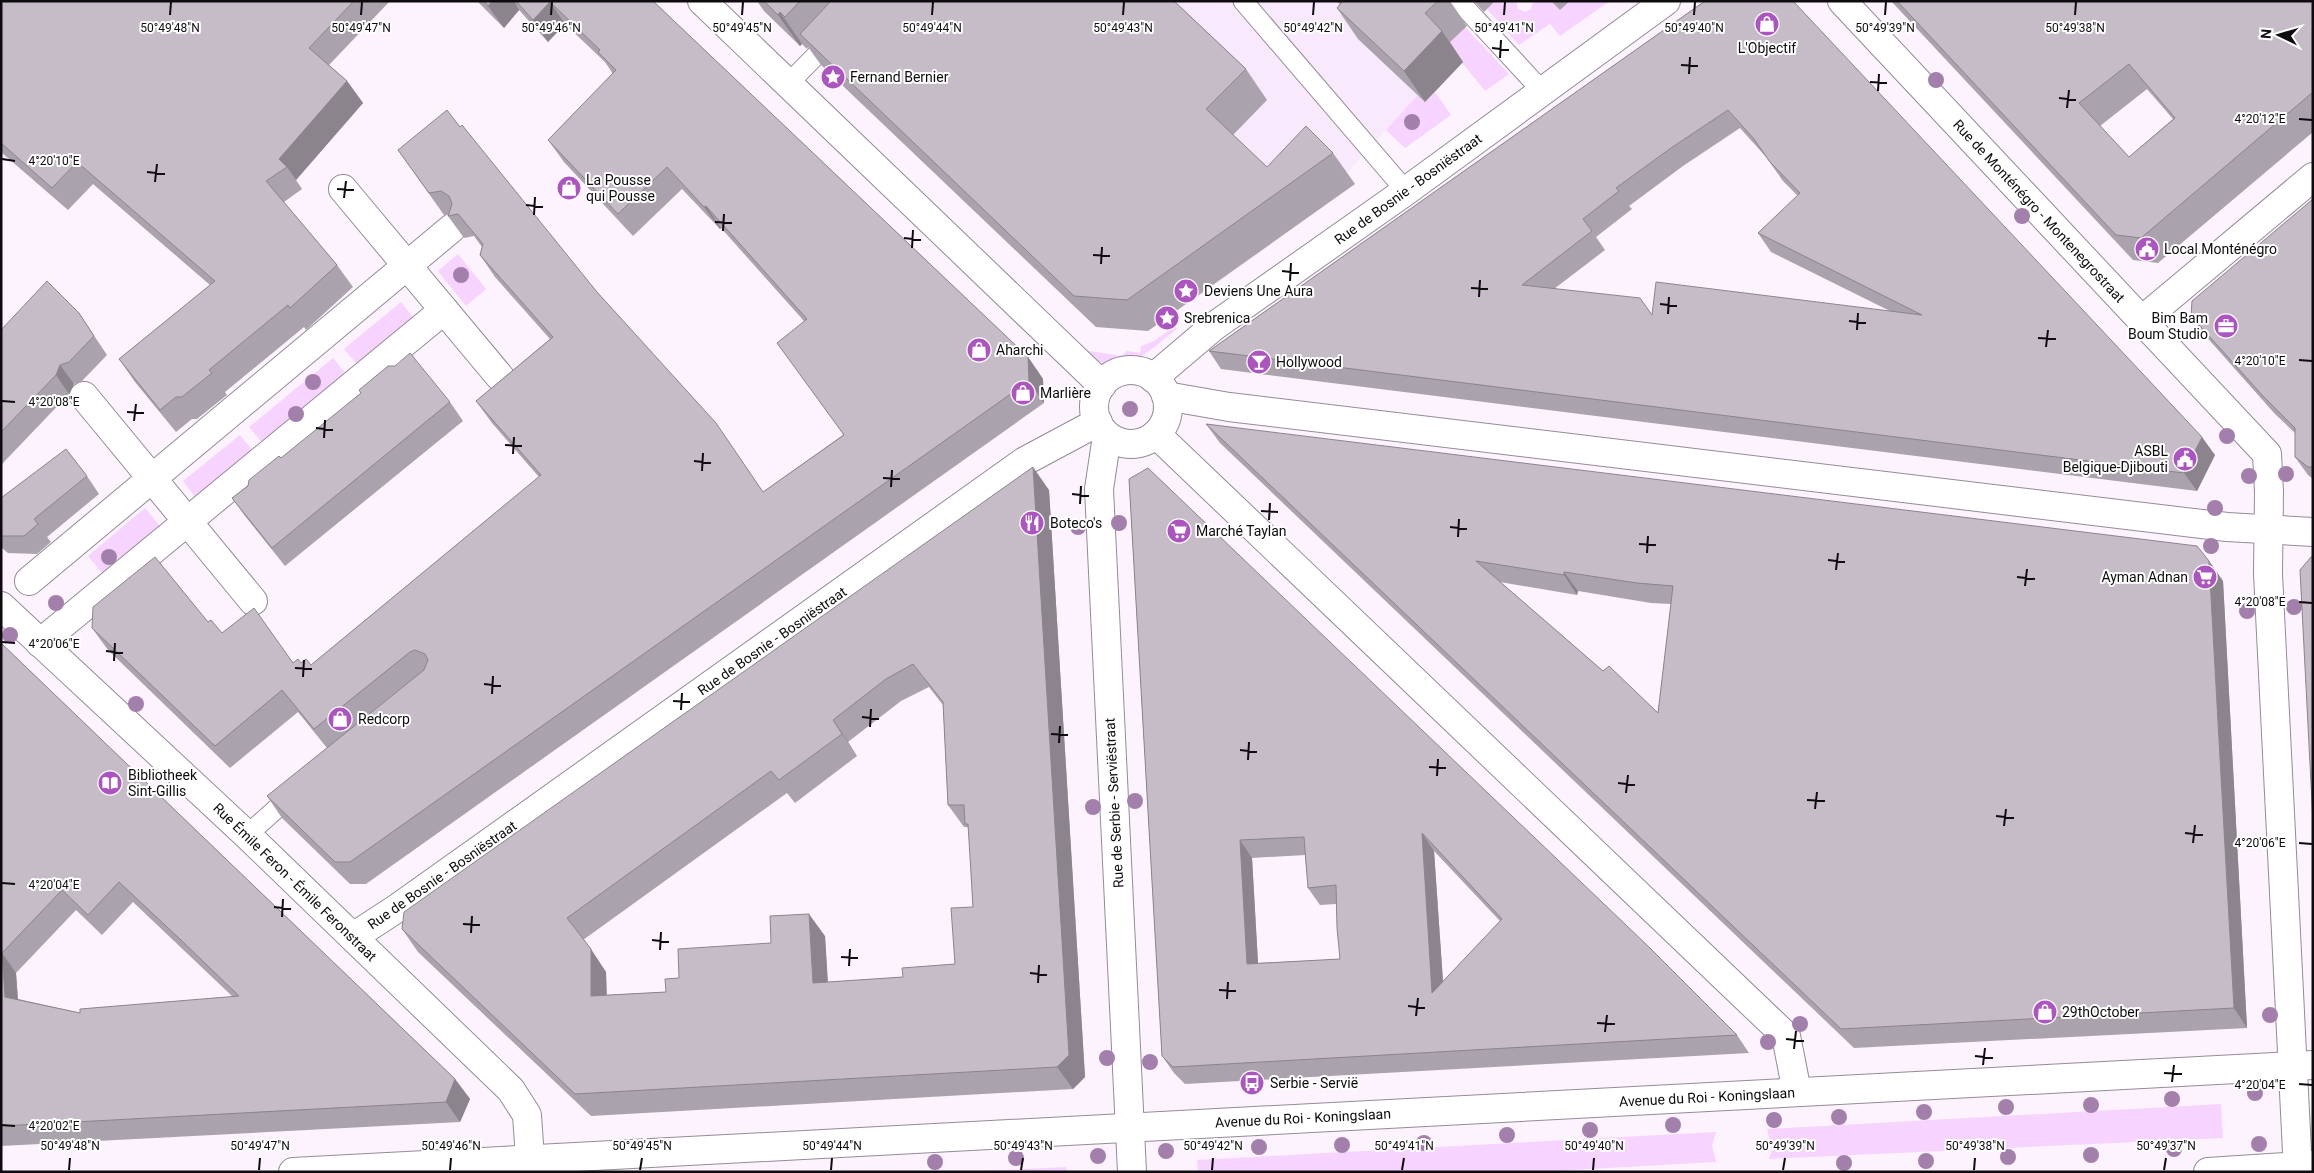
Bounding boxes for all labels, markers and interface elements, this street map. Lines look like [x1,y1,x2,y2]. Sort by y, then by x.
north arrow [2254,10,2304,60]
shop icon: L'Objectif [1754,11,1780,37]
text: 50°49'48"N [140,21,200,35]
text: 50°49'47"N [331,21,391,35]
text: 50°49'46"N [521,21,581,35]
text: 50°49'45"N [712,21,772,35]
text: 50°49'44"N [902,21,962,35]
text: 50°49'43"N [1093,21,1153,35]
text: 50°49'42"N [1283,21,1343,35]
text: 50°49'41"N [1474,21,1534,35]
text: 50°49'40"N [1664,21,1724,35]
text: 50°49'39"N [1855,21,1915,35]
text: 50°49'38"N [2045,21,2105,35]
text: N [2258,28,2274,39]
place label: L'Objectif [1738,40,1796,56]
place icon: Fernand Bernier [820,64,846,90]
place label: Fernand Bernier [850,69,949,85]
text: 4°20'12"E [2235,112,2286,126]
street label: Rue de Monténégro - Montenegrostraat [1950,116,2128,306]
street label: Rue de Bosnie - Bosniëstraat [1331,130,1485,248]
text: 4°20'10"E [29,154,80,168]
place label: La Pousse qui Pousse [586,172,655,204]
shop icon: La Pousse qui Pousse [556,175,582,201]
public building icon: Local Monténégro [2134,236,2160,262]
place label: Local Monténégro [2164,241,2277,257]
place icon: Deviens Une Aura [1173,278,1199,304]
place label: Deviens Une Aura [1204,283,1313,299]
place icon: Srebrenica [1154,305,1180,331]
place label: Srebrenica [1184,310,1250,326]
place label: Bim Bam Boum Studio [2128,310,2208,342]
office icon: Bim Bam Boum Studio [2213,313,2239,339]
shop icon: Aharchi [966,337,992,363]
place label: Aharchi [996,342,1044,358]
bar icon: Hollywood [1246,349,1272,375]
place label: Hollywood [1276,354,1342,370]
text: 4°20'10"E [2235,354,2286,368]
shop icon: Marlière [1010,380,1036,406]
place label: Marlière [1040,385,1091,401]
text: 4°20'08"E [29,395,80,409]
place label: ASBL Belgique-Djibouti [2063,443,2168,475]
public building icon: ASBL Belgique-Djibouti [2172,446,2198,472]
restaurant icon: Boteco's [1019,510,1045,536]
place label: Boteco's [1050,515,1102,531]
supermarket icon: Marché Taylan [1166,518,1192,544]
place label: Marché Taylan [1196,523,1287,539]
supermarket icon: Ayman Adnan [2192,564,2218,590]
place label: Ayman Adnan [2101,569,2188,585]
street label: Rue de Bosnie - Bosniëstraat [695,583,850,699]
text: 4°20'08"E [2235,595,2286,609]
text: 4°20'06"E [29,637,80,651]
shop icon: Redcorp [327,706,353,732]
place label: Redcorp [358,711,410,727]
street label: Rue de Serbie - Serviëstraat [1102,717,1126,888]
place label: Bibliotheek Sint-Gillis [128,767,198,799]
library icon: Bibliotheek Sint-Gillis [97,770,123,796]
street label: Rue Émile Feron - Émile Feronstraat [210,799,381,965]
street label: Rue de Bosnie - Bosniëstraat [365,817,520,933]
text: 4°20'06"E [2235,836,2286,850]
text: 4°20'04"E [29,878,80,892]
shop icon: 29thOctober [2032,999,2058,1025]
place label: 29thOctober [2062,1004,2140,1020]
bus stop icon: Serbie - Servië [1239,1070,1265,1096]
place label: Serbie - Servië [1270,1075,1358,1091]
text: 4°20'04"E [2235,1078,2286,1092]
street label: Avenue du Roi - Koningslaan [1619,1084,1795,1110]
street label: Avenue du Roi - Koningslaan [1215,1105,1391,1131]
text: 4°20'02"E [29,1119,80,1133]
text: 50°49'48"N [40,1139,100,1153]
text: 50°49'47"N [230,1139,290,1153]
text: 50°49'46"N [421,1139,481,1153]
text: 50°49'45"N [612,1139,672,1153]
text: 50°49'44"N [802,1139,862,1153]
text: 50°49'43"N [993,1139,1053,1153]
text: 50°49'42"N [1183,1139,1243,1153]
text: 50°49'41"N [1374,1139,1434,1153]
text: 50°49'40"N [1564,1139,1624,1153]
text: 50°49'39"N [1755,1139,1815,1153]
text: 50°49'38"N [1945,1139,2005,1153]
text: 50°49'37"N [2136,1139,2196,1153]

